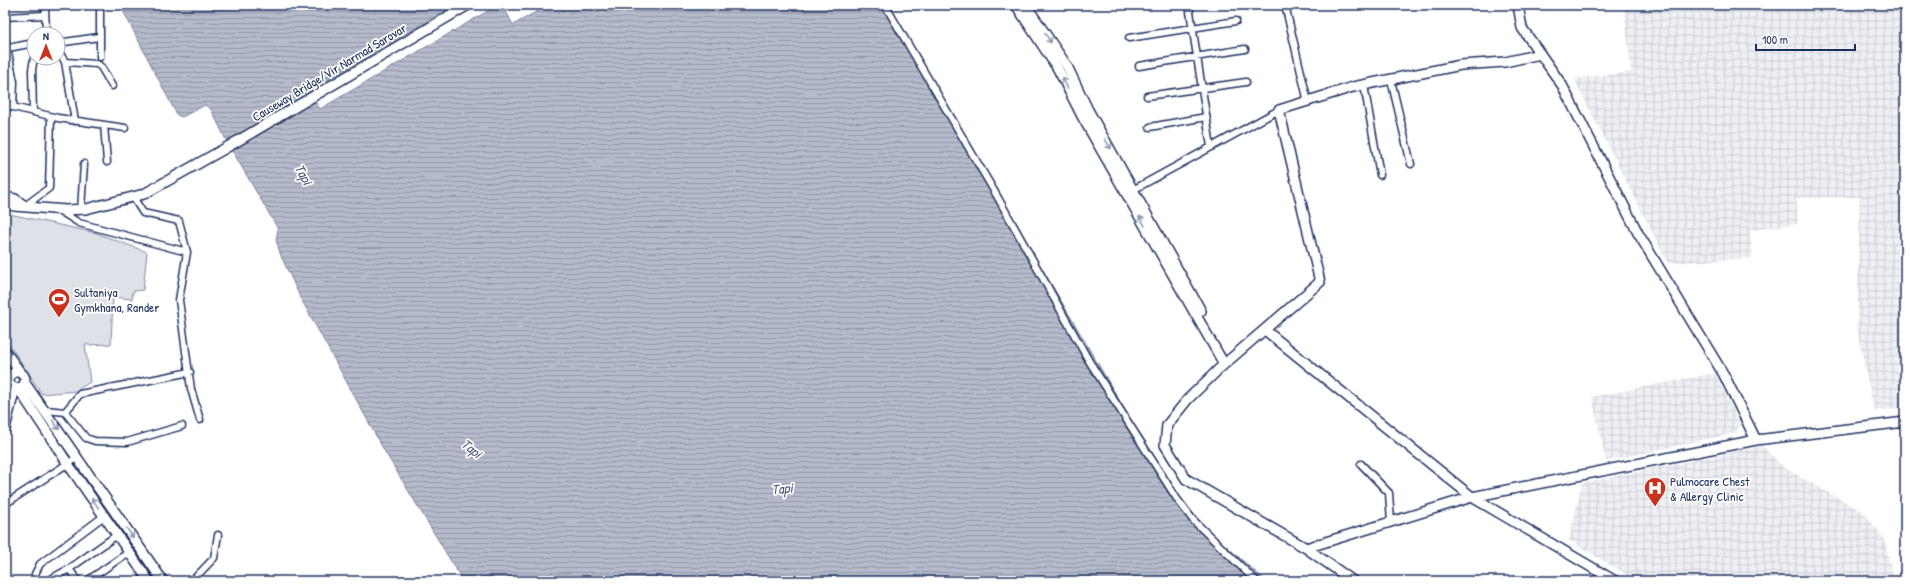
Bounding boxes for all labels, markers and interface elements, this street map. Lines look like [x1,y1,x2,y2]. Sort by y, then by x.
street label: Causeway Bridge/Vir Narmad Sarovar [248,19,410,125]
north arrow [26,26,66,66]
scale bar [1756,26,1855,52]
text: N [43,29,49,43]
text: 100 m [1762,31,1788,48]
one-way arrow [1044,32,1052,43]
one-way arrow [1061,77,1068,89]
one-way arrow [1104,138,1112,150]
water label: Tapi [290,160,318,190]
one-way arrow [1137,215,1145,227]
place label: Sultaniya Gymkhana, Rander [74,283,159,316]
sports icon: Sultaniya Gymkhana, Rander [46,286,72,319]
one-way arrow [52,420,60,431]
water label: Tapi [457,434,488,464]
place label: Pulmocare Chest & Allergy Clinic [1670,472,1750,505]
hospital icon: Pulmocare Chest & Allergy Clinic [1642,475,1668,508]
water label: Tapi [770,477,795,500]
one-way arrow [91,498,99,509]
one-way arrow [126,527,134,538]

